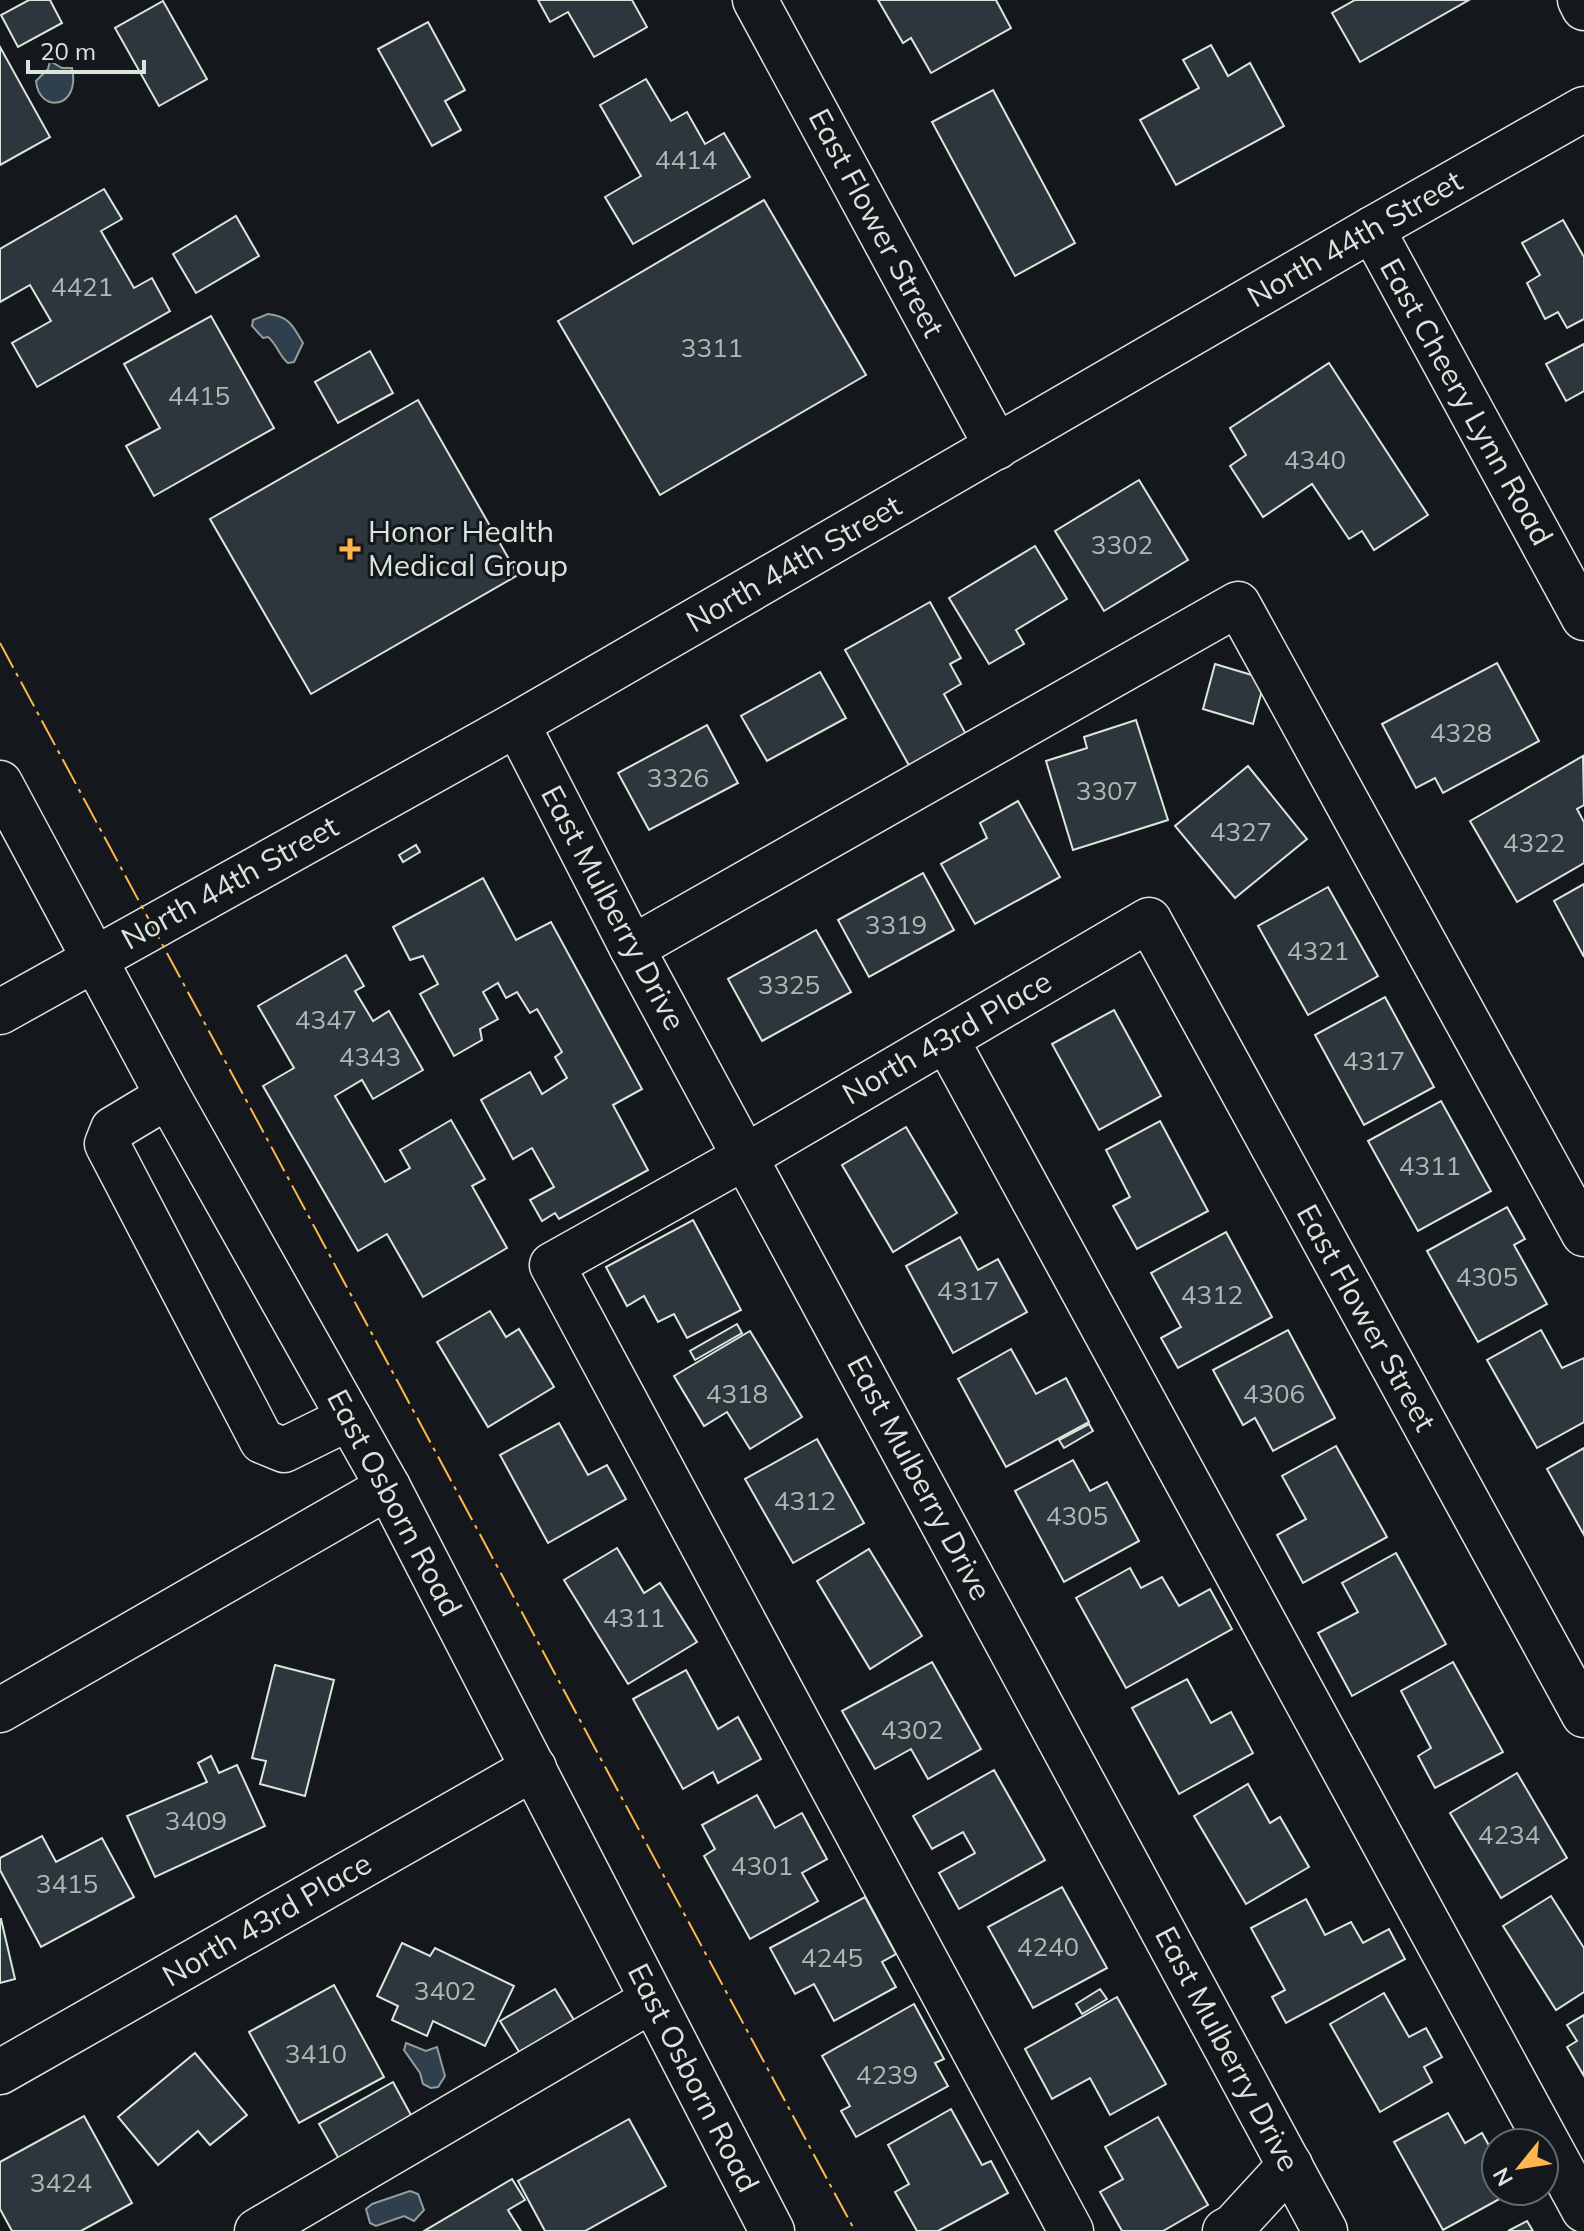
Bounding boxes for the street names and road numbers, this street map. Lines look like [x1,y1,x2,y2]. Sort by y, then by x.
street label: East Flower Street [801,102,953,343]
street label: North 44th Street [1240,161,1469,315]
street label: East Cheery Lynn Road [1372,251,1562,552]
street label: North 44th Street [679,486,908,640]
street label: East Mulberry Drive [533,779,694,1036]
street label: North 44th Street [114,807,345,957]
street label: North 43rd Place [835,962,1058,1112]
street label: East Flower Street [1289,1198,1445,1437]
street label: East Mulberry Drive [839,1349,1000,1606]
street label: East Osborn Road [319,1383,471,1622]
street label: North 43rd Place [155,1844,378,1994]
street label: East Mulberry Drive [1147,1920,1308,2177]
street label: East Osborn Road [620,1957,768,2198]

